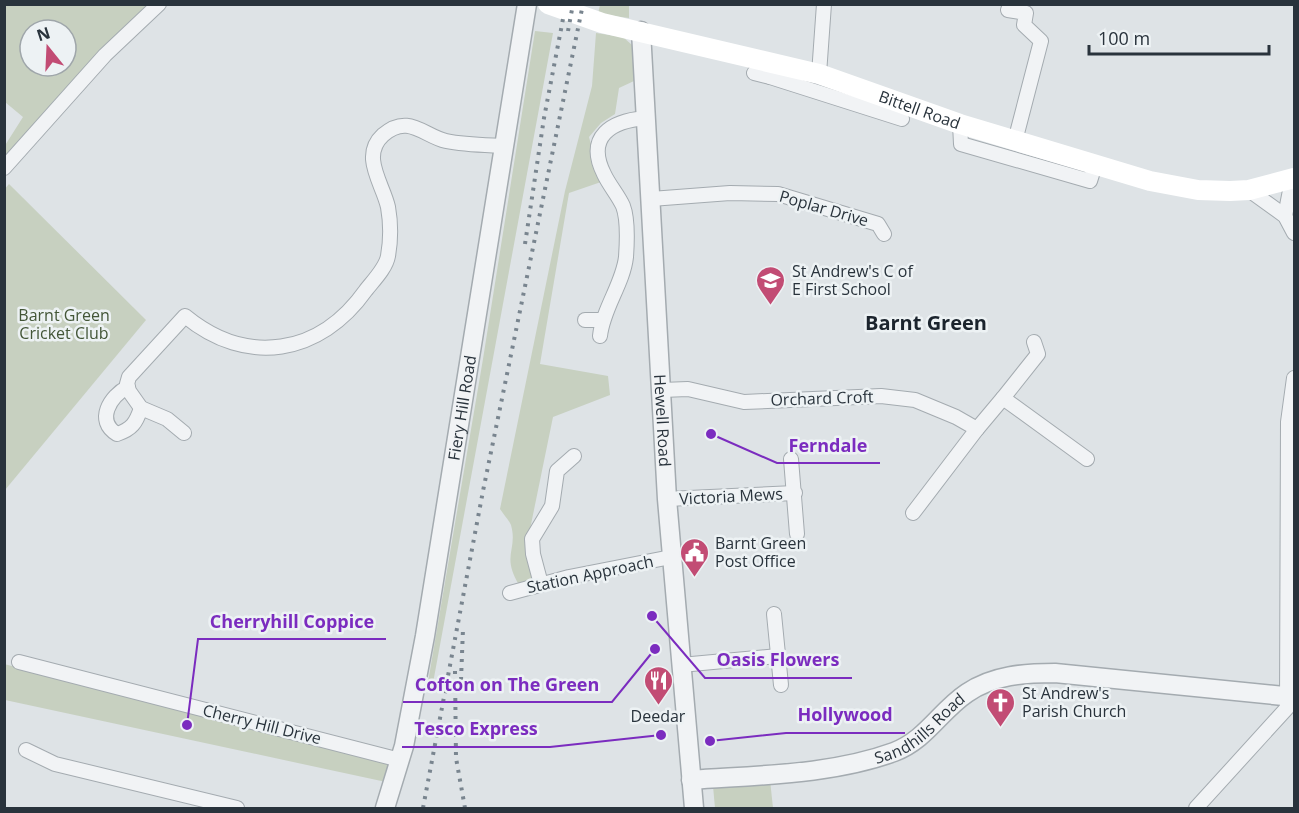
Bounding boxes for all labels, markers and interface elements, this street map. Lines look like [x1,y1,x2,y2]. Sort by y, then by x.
north arrow [18,18,78,78]
scale bar [1089,18,1269,56]
text: N [34,21,53,46]
text: 100 m [1098,26,1150,50]
street label: Bittell Road [876,85,964,134]
street label: Poplar Drive [777,185,871,231]
place label: St Andrew's C of E First School [792,260,914,300]
school or university icon: St Andrew's C of E First School [755,264,787,306]
park label: Barnt Green Cricket Club [18,304,110,344]
district label: Barnt Green [865,309,987,336]
street label: Fiery Hill Road [443,354,481,462]
street label: Hewell Road [649,374,676,467]
street label: Orchard Croft [770,385,874,411]
callout: Ferndale [777,427,880,463]
text: Ferndale [789,433,867,457]
street label: Victoria Mews [679,482,783,510]
place label: Barnt Green Post Office [715,532,806,572]
public building icon: Barnt Green Post Office [678,536,710,578]
street label: Station Approach [525,550,655,598]
callout: Cherryhill Coppice [198,603,386,639]
text: Cherryhill Coppice [210,609,374,633]
callout: Oasis Flowers [705,642,852,678]
text: Oasis Flowers [717,647,840,671]
restaurant icon: Deedar [642,664,674,706]
callout: Cofton on The Green [403,666,612,702]
text: Cofton on The Green [415,672,599,696]
place label: St Andrew's Parish Church [1022,682,1126,722]
church icon: St Andrew's Parish Church [985,686,1017,728]
street label: Sandhills Road [872,688,969,769]
callout: Hollywood [786,697,905,733]
street label: Cherry Hill Drive [200,699,324,749]
text: Hollywood [797,702,893,726]
place label: Deedar [631,705,686,727]
callout: Tesco Express [402,711,550,747]
text: Tesco Express [414,716,538,740]

